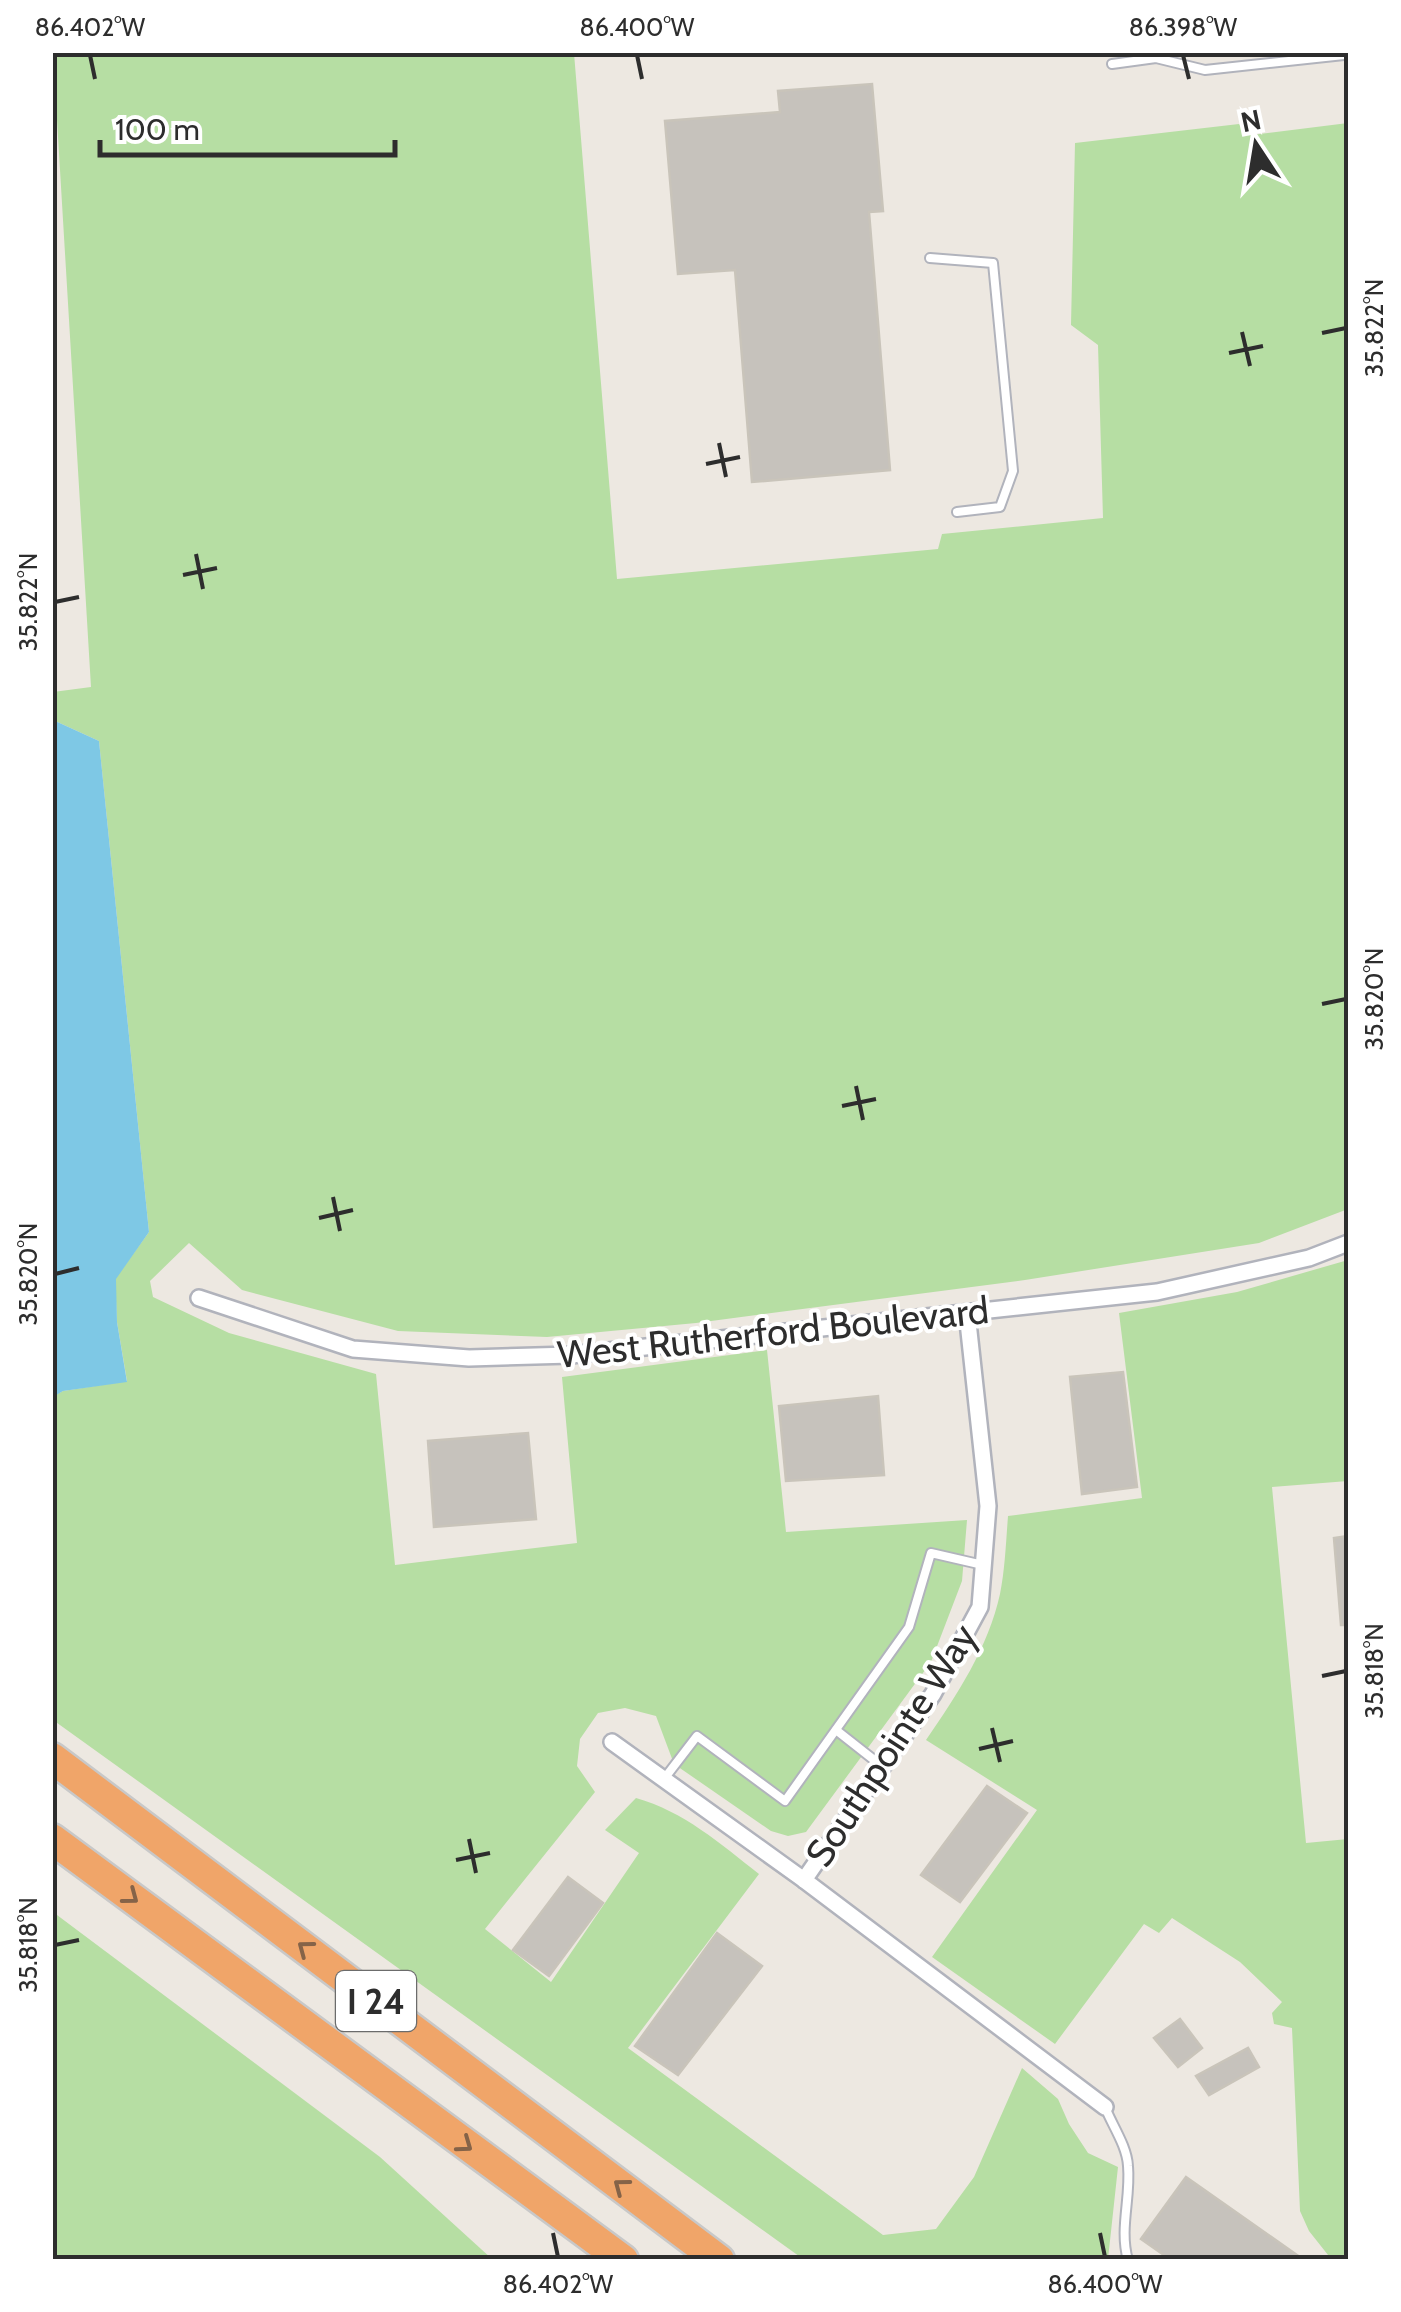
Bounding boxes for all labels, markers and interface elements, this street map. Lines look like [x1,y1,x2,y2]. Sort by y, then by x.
text: 86.402°W [35,12,146,42]
text: 86.400°W [580,12,695,42]
text: 86.398°W [1129,12,1238,42]
scale bar [100,95,395,157]
north arrow [1206,95,1306,195]
text: N [1238,102,1264,139]
text: 100 m [115,111,200,148]
text: 35.822°N [1359,279,1389,377]
text: 35.822°N [13,553,43,651]
text: 35.820°N [1359,948,1389,1050]
text: 35.820°N [13,1223,43,1325]
street label: West Rutherford Boulevard [555,1286,991,1378]
street label: Southpointe Way [795,1615,987,1875]
text: 35.818°N [1359,1623,1389,1719]
one-way arrow [120,1885,138,1902]
text: 35.818°N [13,1897,43,1993]
one-way arrow [298,1943,316,1960]
road number: I 24 [336,1971,416,2031]
one-way arrow [454,2133,472,2150]
one-way arrow [614,2180,632,2197]
text: 86.402°W [503,2269,614,2299]
text: 86.400°W [1048,2269,1163,2299]

